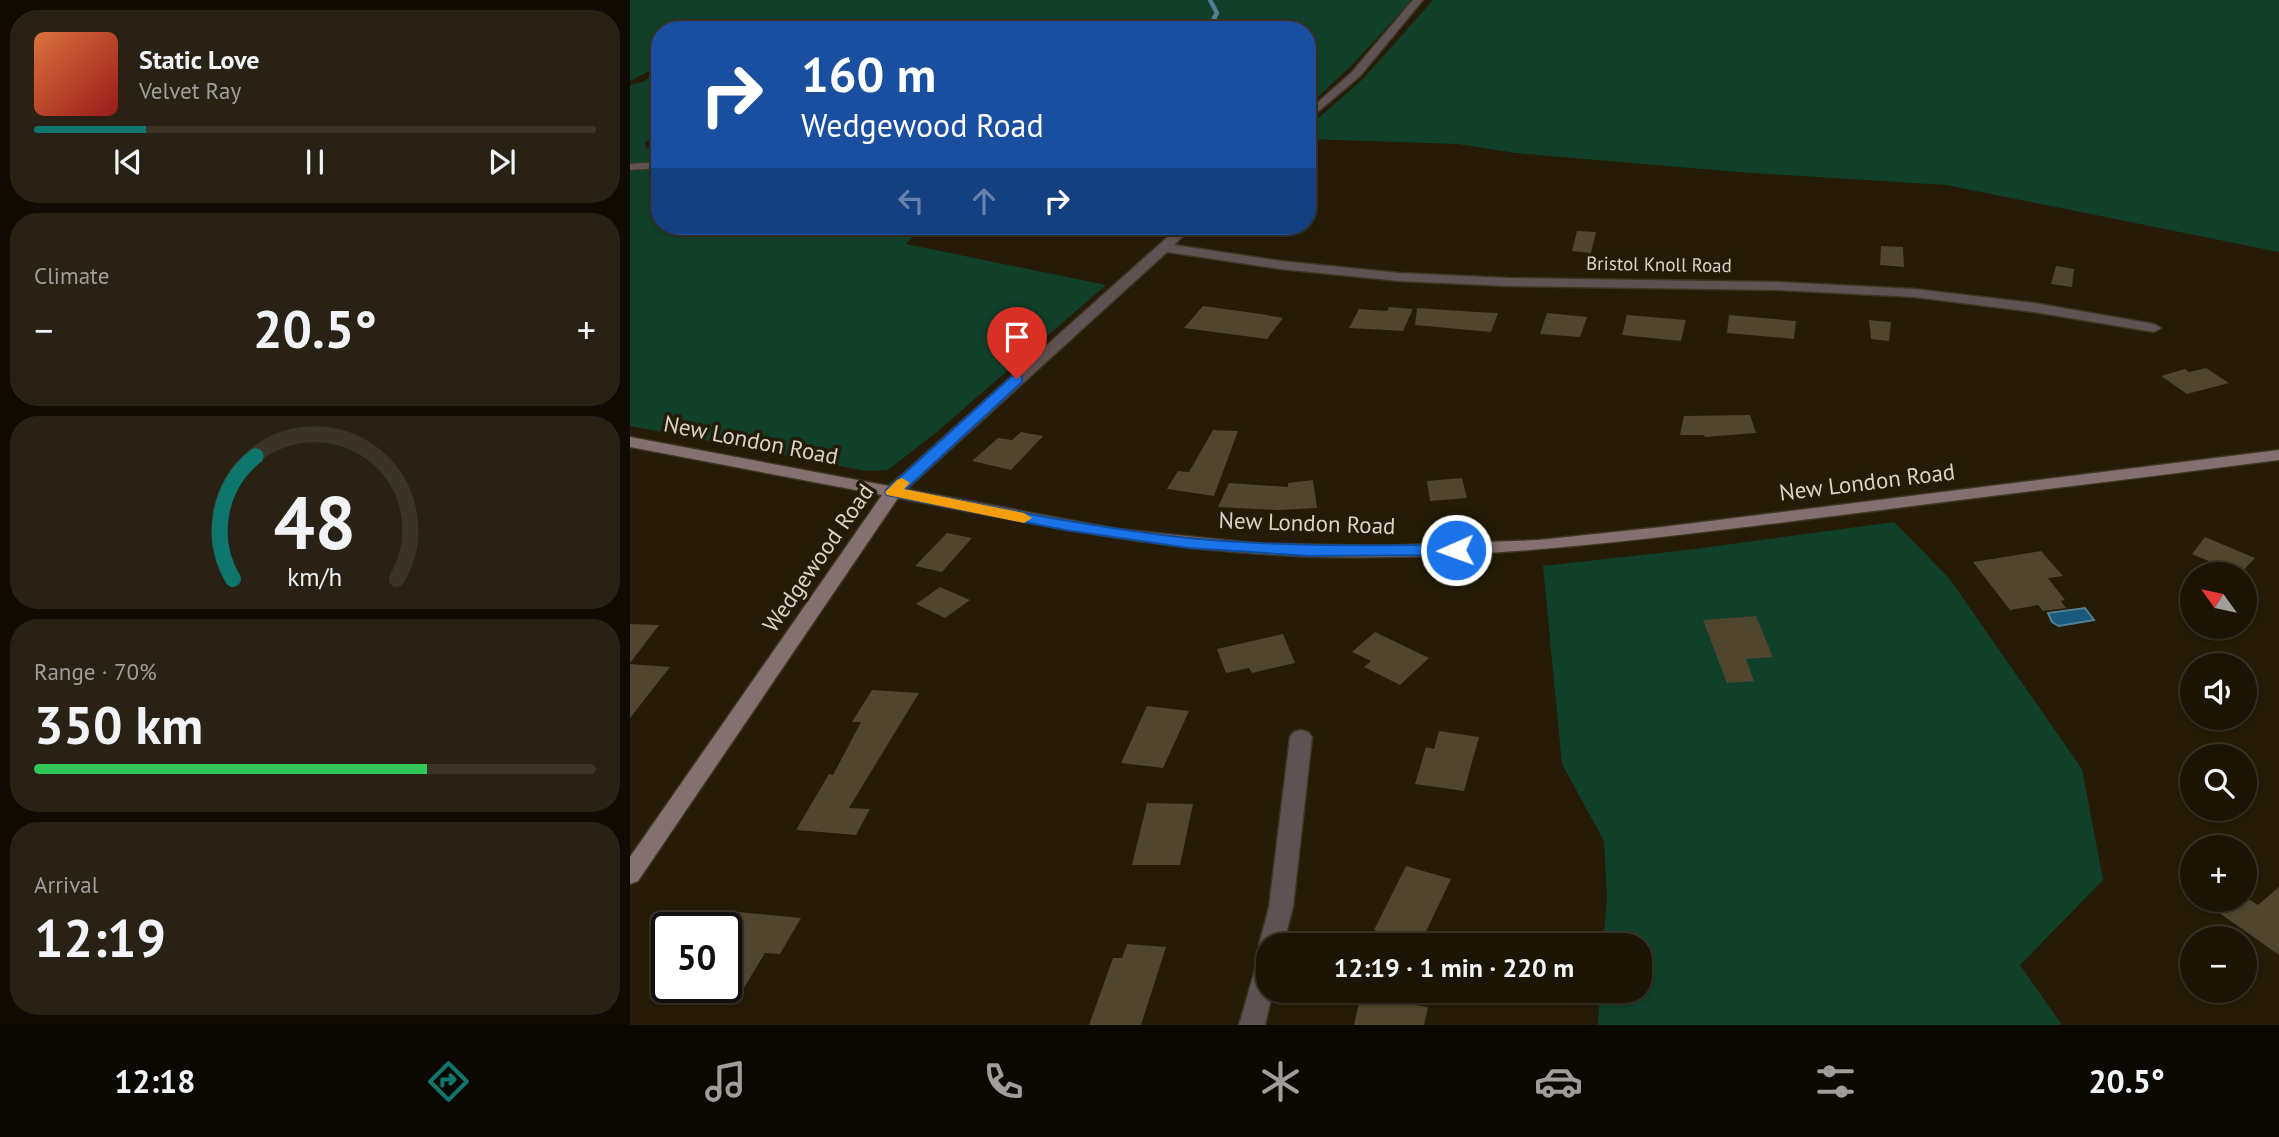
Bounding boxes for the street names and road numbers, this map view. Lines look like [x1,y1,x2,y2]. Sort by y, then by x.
street label: Bristol Knoll Road [1586,251,1732,277]
street label: New London Road [661,408,841,471]
street label: New London Road [1777,456,1957,507]
street label: Wedgewood Road [756,478,879,637]
street label: New London Road [1218,505,1396,540]

